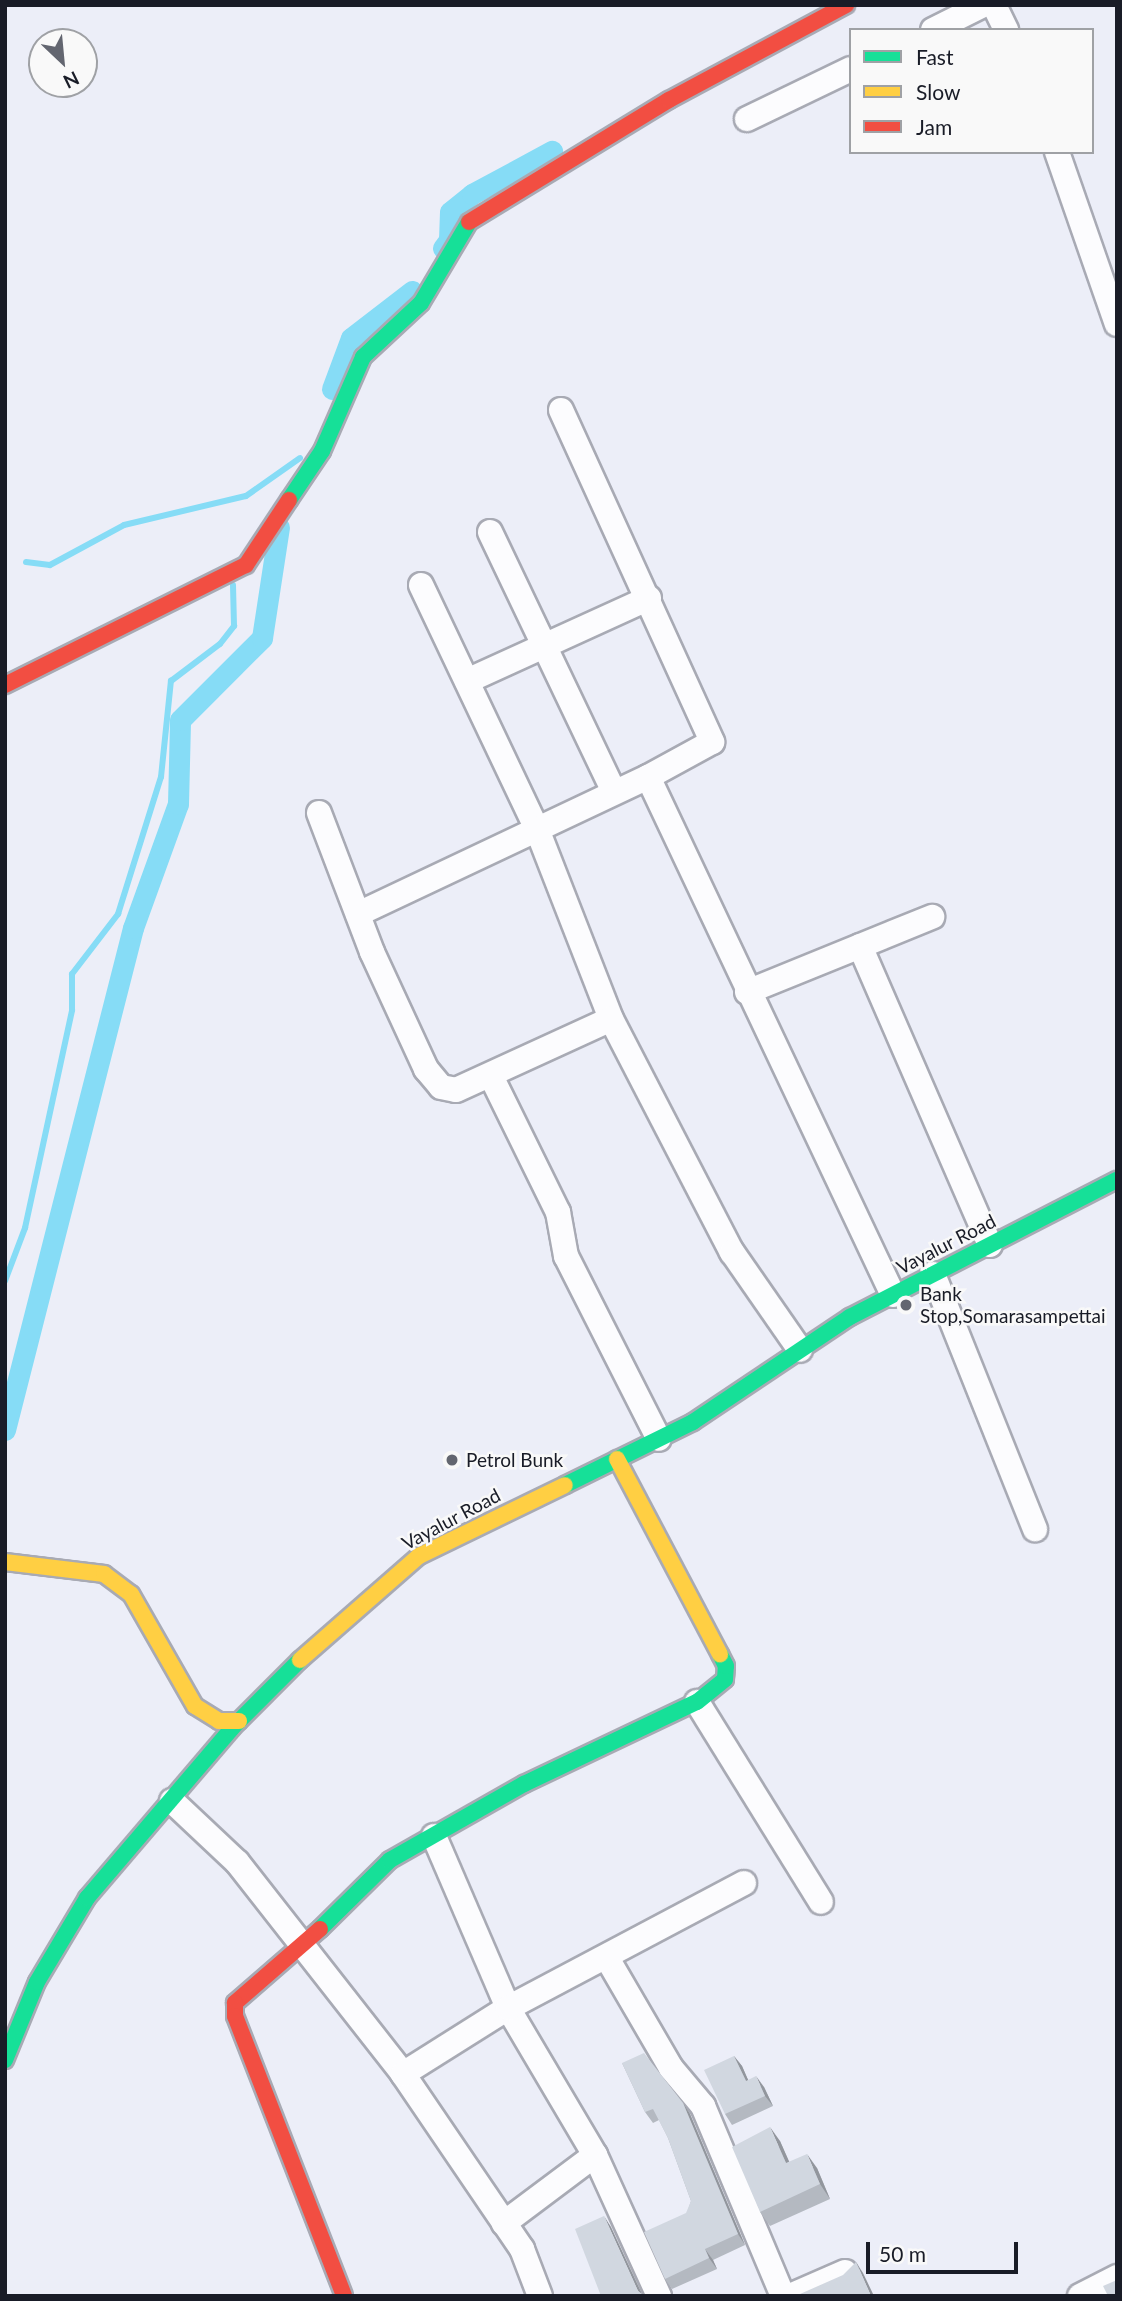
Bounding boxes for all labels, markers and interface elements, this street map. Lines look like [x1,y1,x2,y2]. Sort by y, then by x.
north arrow [28,28,98,98]
legend [849,28,1094,154]
text: Fast [916,44,953,69]
text: N [60,67,83,94]
text: Slow [916,79,960,104]
text: Jam [916,114,952,139]
street label: Vayalur Road [892,1209,1000,1279]
place label: Bank Stop,Somarasampettai [920,1283,1106,1327]
marker: Bank Stop,Somarasampettai [898,1297,914,1313]
place label: Petrol Bunk [466,1449,563,1471]
marker: Petrol Bunk [444,1452,460,1468]
street label: Vayalur Road [398,1483,504,1555]
scale bar [870,2228,1022,2272]
text: 50 m [879,2241,926,2266]

